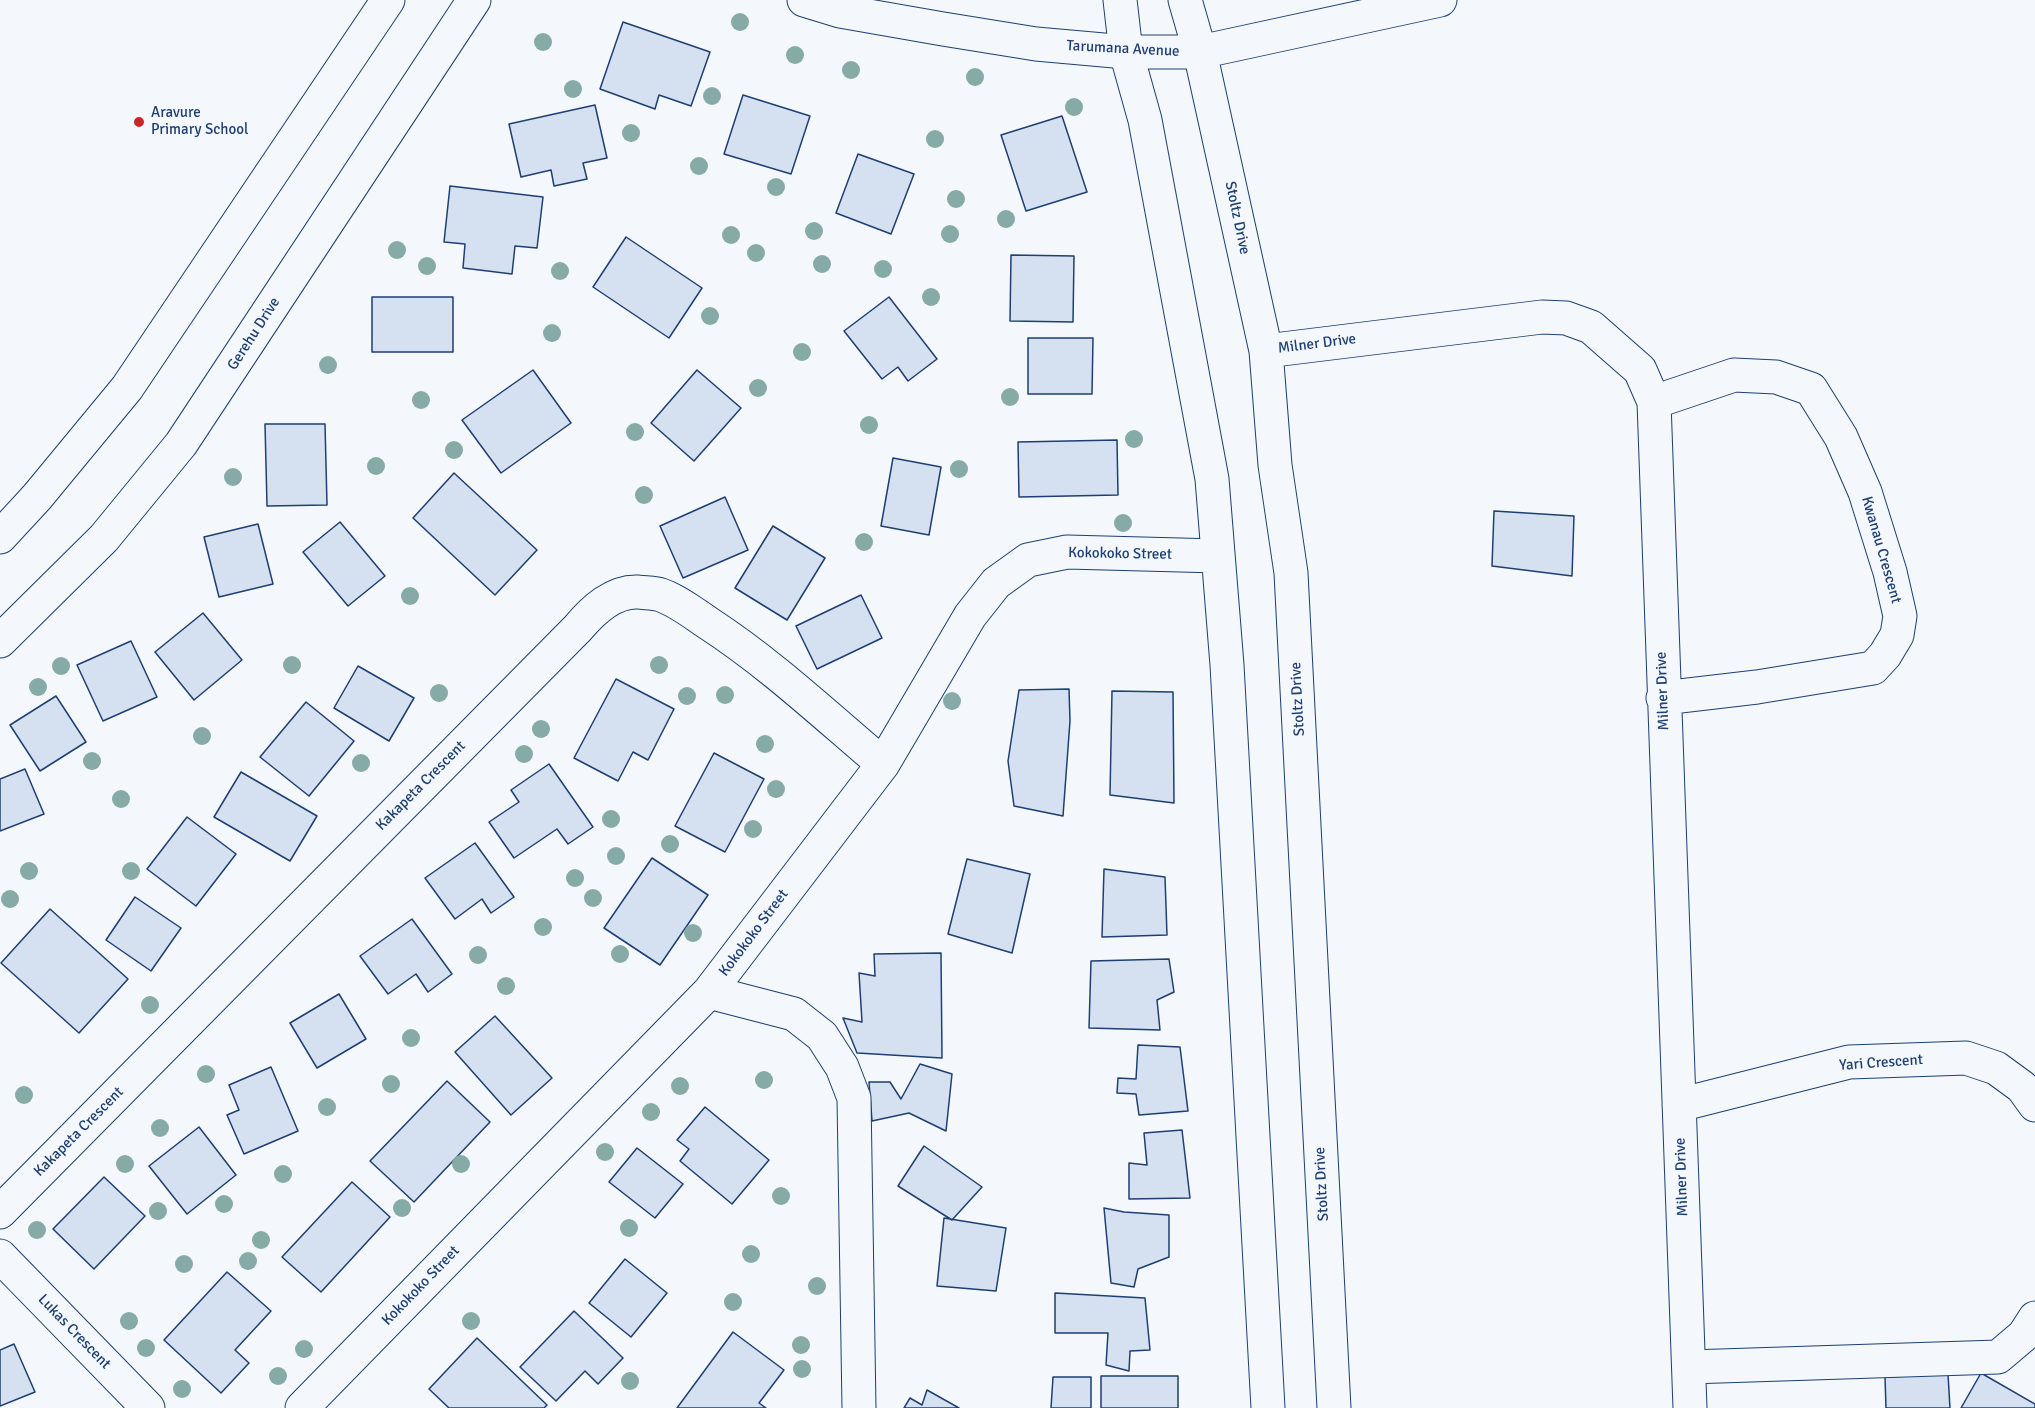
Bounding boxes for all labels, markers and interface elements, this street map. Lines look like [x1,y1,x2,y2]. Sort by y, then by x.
street label: Tarumana Avenue [1066,37,1180,61]
place label: Aravure Primary School [151,104,248,139]
marker: Aravure Primary School [132,115,146,129]
street label: Stoltz Drive [1220,180,1254,256]
street label: Gerehu Drive [224,294,284,374]
street label: Milner Drive [1277,330,1357,358]
street label: Kwanau Crescent [1857,494,1905,606]
street label: Kokokoko Street [1068,544,1172,564]
street label: Milner Drive [1653,651,1673,731]
street label: Stoltz Drive [1287,661,1309,737]
street label: Kakapeta Crescent [372,737,470,835]
street label: Kokokoko Street [716,886,792,980]
street label: Yari Crescent [1839,1051,1923,1075]
street label: Kakapeta Crescent [30,1083,128,1181]
street label: Milner Drive [1672,1137,1692,1217]
street label: Stoltz Drive [1311,1146,1333,1222]
street label: Kokokoko Street [378,1242,464,1330]
street label: Lukas Crescent [34,1291,114,1373]

